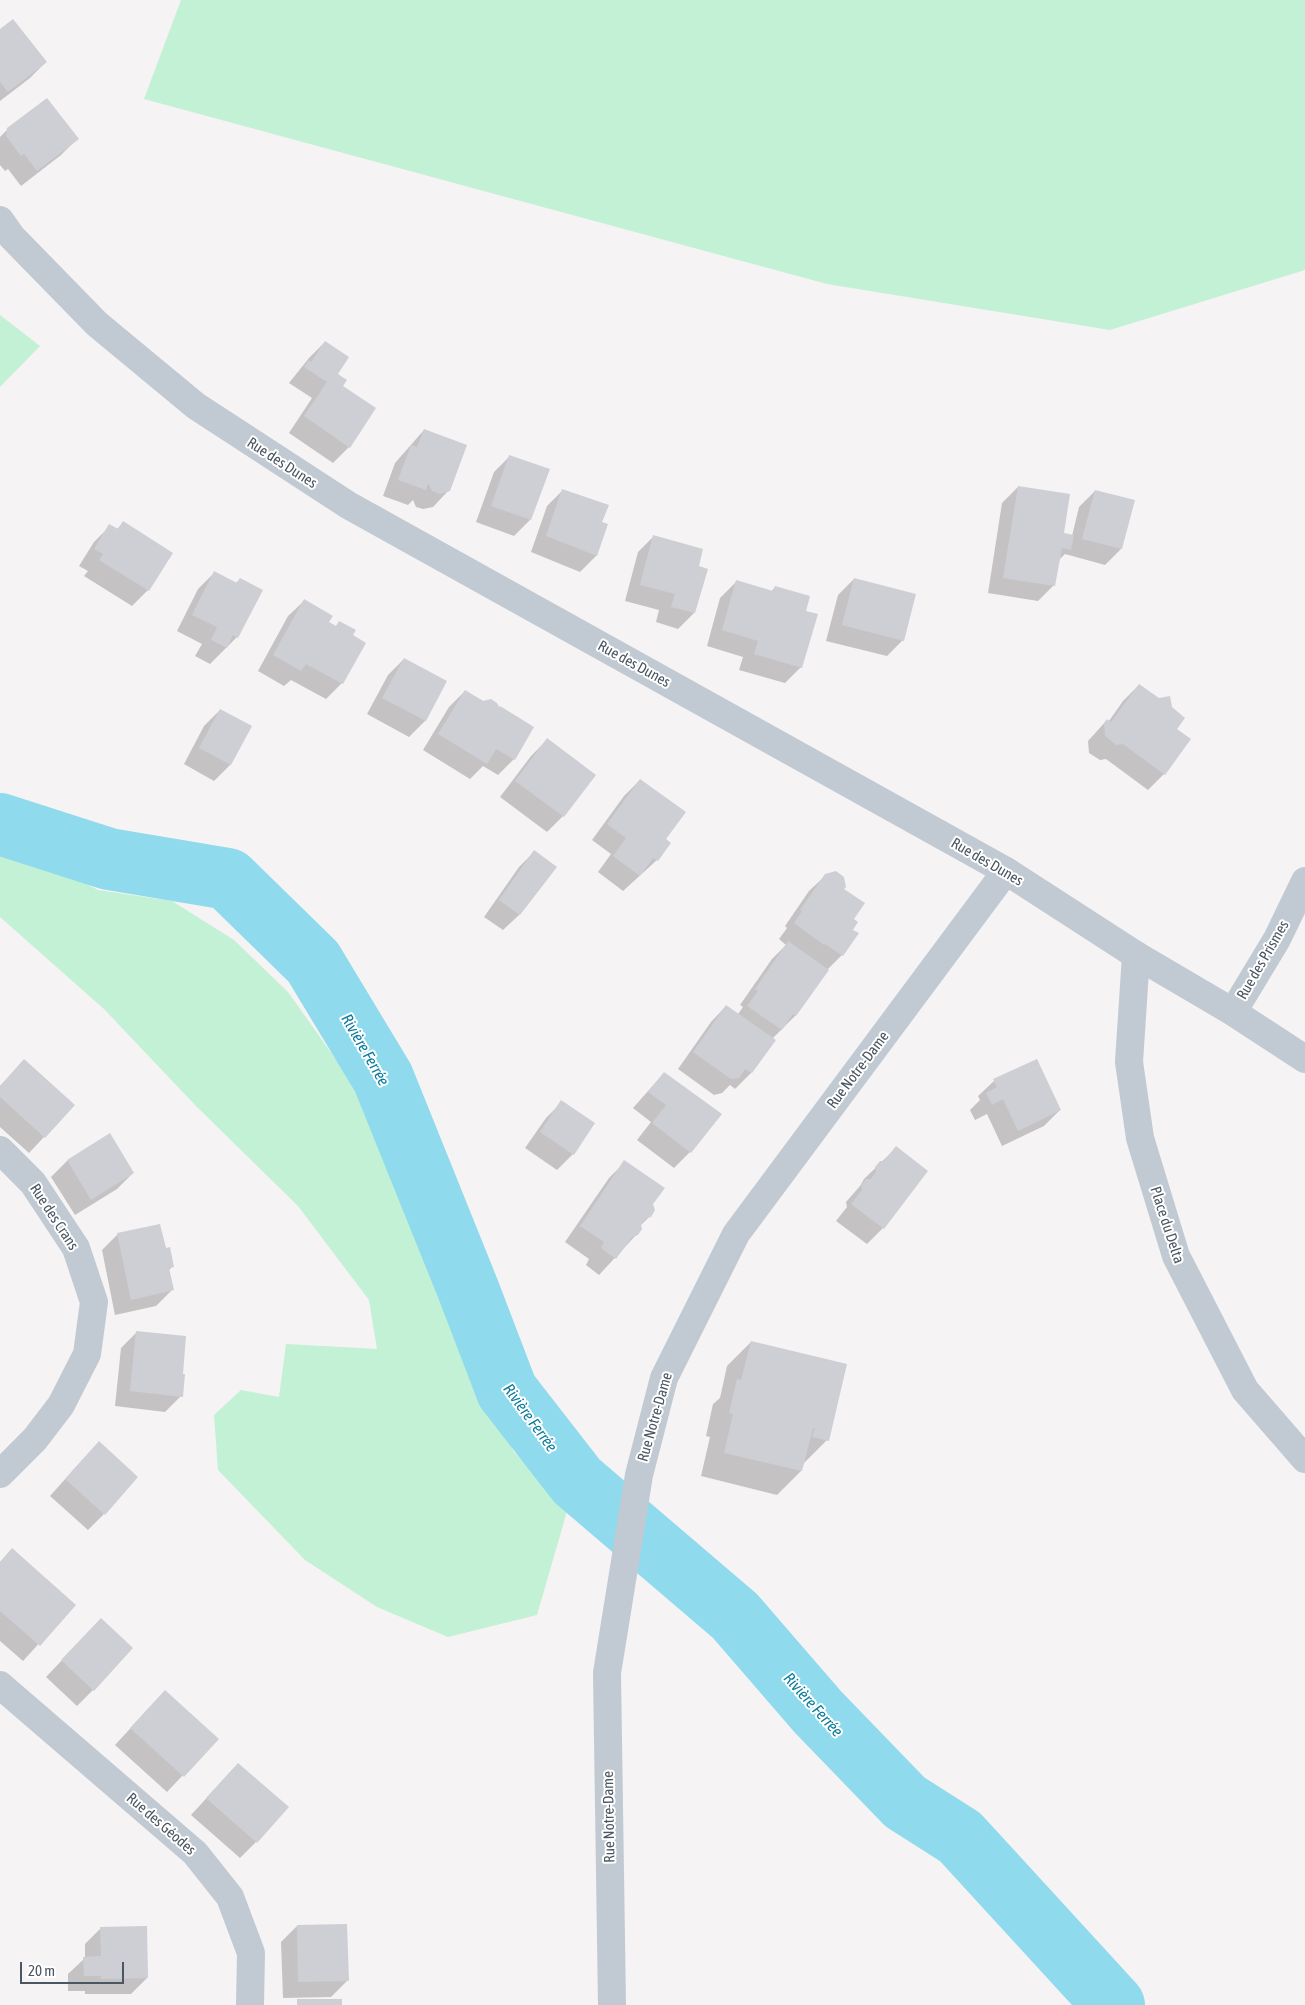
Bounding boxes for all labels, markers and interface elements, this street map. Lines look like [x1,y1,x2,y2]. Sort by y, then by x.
street label: Rue des Dunes [244,434,320,492]
street label: Rue des Dunes [595,637,673,691]
street label: Rue des Dunes [948,834,1026,890]
street label: Rue des Prismes [1233,917,1293,1003]
water label: Rivière Ferrée [337,1011,393,1089]
street label: Rue Notre-Dame [823,1028,893,1112]
street label: Rue des Crans [26,1181,82,1253]
street label: Place du Delta [1146,1184,1188,1266]
street label: Rue Notre-Dame [634,1370,676,1464]
water label: Rivière Ferrée [499,1380,561,1456]
water label: Rivière Ferrée [779,1669,847,1741]
street label: Rue Notre-Dame [599,1771,619,1863]
street label: Rue des Géodes [123,1789,199,1859]
scale bar [22,1952,126,1984]
text: 20 m [28,1962,55,1979]

